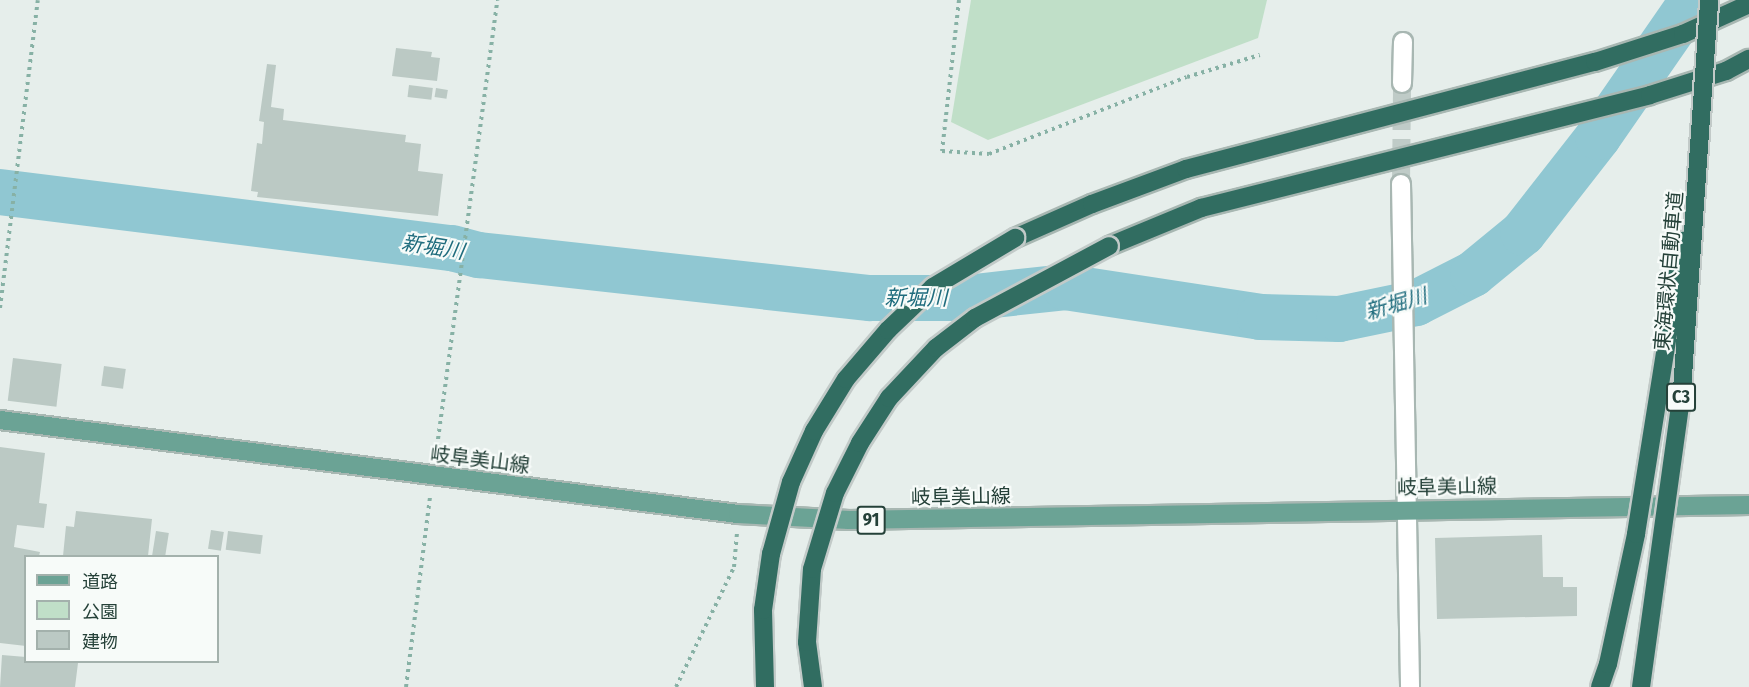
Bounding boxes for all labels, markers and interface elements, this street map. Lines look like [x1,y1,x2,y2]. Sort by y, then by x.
street label: 東海環状自動車道 [1650,190,1688,352]
water label: 新堀川 [400,230,466,264]
water label: 新堀川 [1362,283,1430,325]
water label: 新堀川 [885,285,947,311]
road number: C3 [1666,382,1696,412]
street label: 岐阜美山線 [429,442,531,478]
street label: 岐阜美山線 [1397,474,1497,500]
street label: 岐阜美山線 [911,484,1011,510]
road number: 91 [856,505,886,535]
legend [24,555,219,663]
text: 道路 [82,571,118,593]
text: 公園 [82,601,118,623]
text: 建物 [82,631,118,653]

